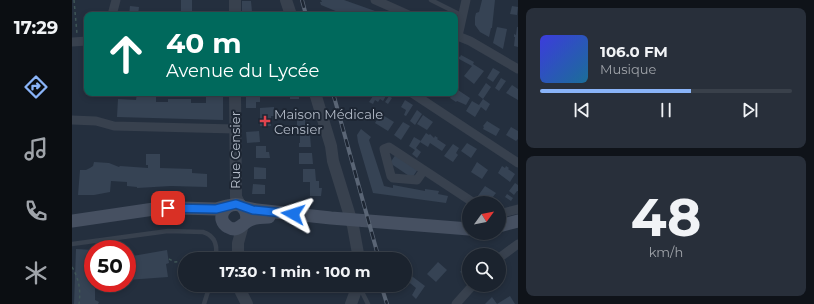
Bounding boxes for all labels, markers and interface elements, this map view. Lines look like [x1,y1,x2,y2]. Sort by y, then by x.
text: 17:29 [14,17,58,39]
text: 40 m [166,26,242,60]
icon: ahead [100,28,152,80]
text: 106.0 FM [600,42,668,61]
text: Avenue du Lycée [166,60,319,82]
text: Musique [600,61,656,77]
icon: directions [22,73,50,101]
icon: previous [571,99,593,121]
icon: pause [655,99,677,121]
icon: next [739,99,761,121]
place label: Maison Médicale Censier [274,106,383,137]
street label: Rue Censier [227,111,243,189]
marker: Maison Médicale Censier [259,115,271,127]
icon: music [22,135,50,163]
text: 48 [631,186,701,249]
pin [151,191,185,225]
position arrow [272,193,314,235]
north arrow [462,196,506,240]
map controls [462,196,506,292]
icon: phone [22,197,50,225]
icon: arrive [157,197,179,219]
speed limit sign: 50 [84,240,136,292]
text: km/h [649,244,683,260]
button: search [462,248,506,292]
icon: climate [22,259,50,287]
text: 17:30 · 1 min · 100 m [220,262,370,281]

